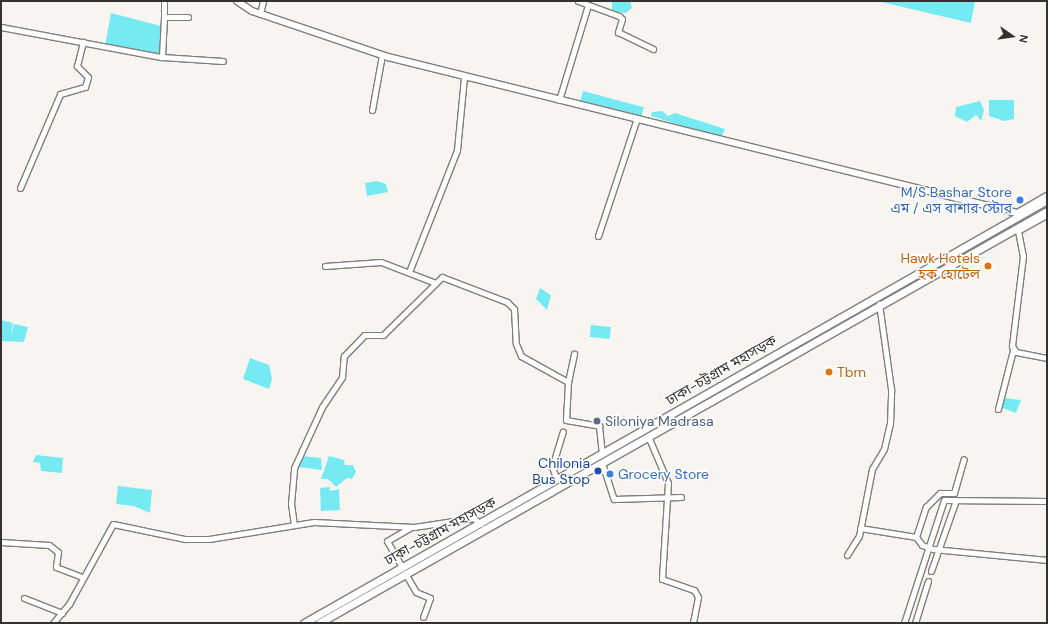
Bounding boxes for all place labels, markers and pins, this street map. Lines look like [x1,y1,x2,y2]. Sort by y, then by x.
place label: M/S Bashar Store এম / এস বাশার স্টোর [890,184,1012,216]
marker: M/S Bashar Store এম / এস বাশার স্টোর [1015,195,1025,205]
place label: Hawk Hotels হক হোটেল [901,250,980,282]
marker: Hawk Hotels হক হোটেল [983,261,993,271]
place label: Tbm [837,364,866,380]
marker: Tbm [824,367,834,377]
place label: Siloniya Madrasa [605,413,714,429]
marker: Siloniya Madrasa [592,416,602,426]
place label: Chilonia Bus Stop [532,455,590,488]
marker: Chilonia Bus Stop [593,466,603,476]
place label: Grocery Store [618,466,709,482]
marker: Grocery Store [605,469,615,479]

